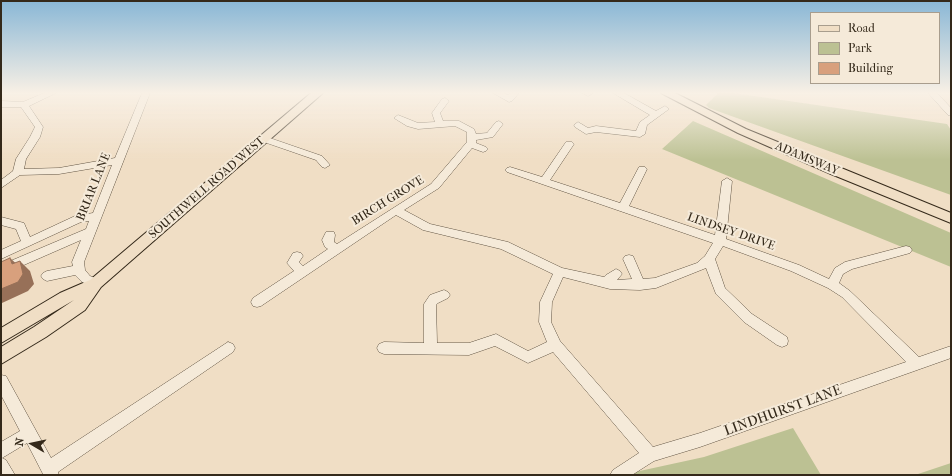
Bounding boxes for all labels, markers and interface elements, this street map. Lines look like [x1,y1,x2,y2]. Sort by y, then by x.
legend [810,12,940,84]
text: Road [848,21,875,35]
text: Park [848,41,872,55]
text: Building [848,61,893,75]
street label: SOUTHWELL ROAD WEST [146,134,268,242]
street label: ADAMSWAY [773,139,841,179]
street label: BRIAR LANE [74,151,114,223]
street label: BIRCH GROVE [349,173,427,229]
street label: LINDSEY DRIVE [685,210,777,254]
street label: LINDHURST LANE [722,382,844,440]
north arrow [12,424,52,464]
text: N [13,437,27,447]

